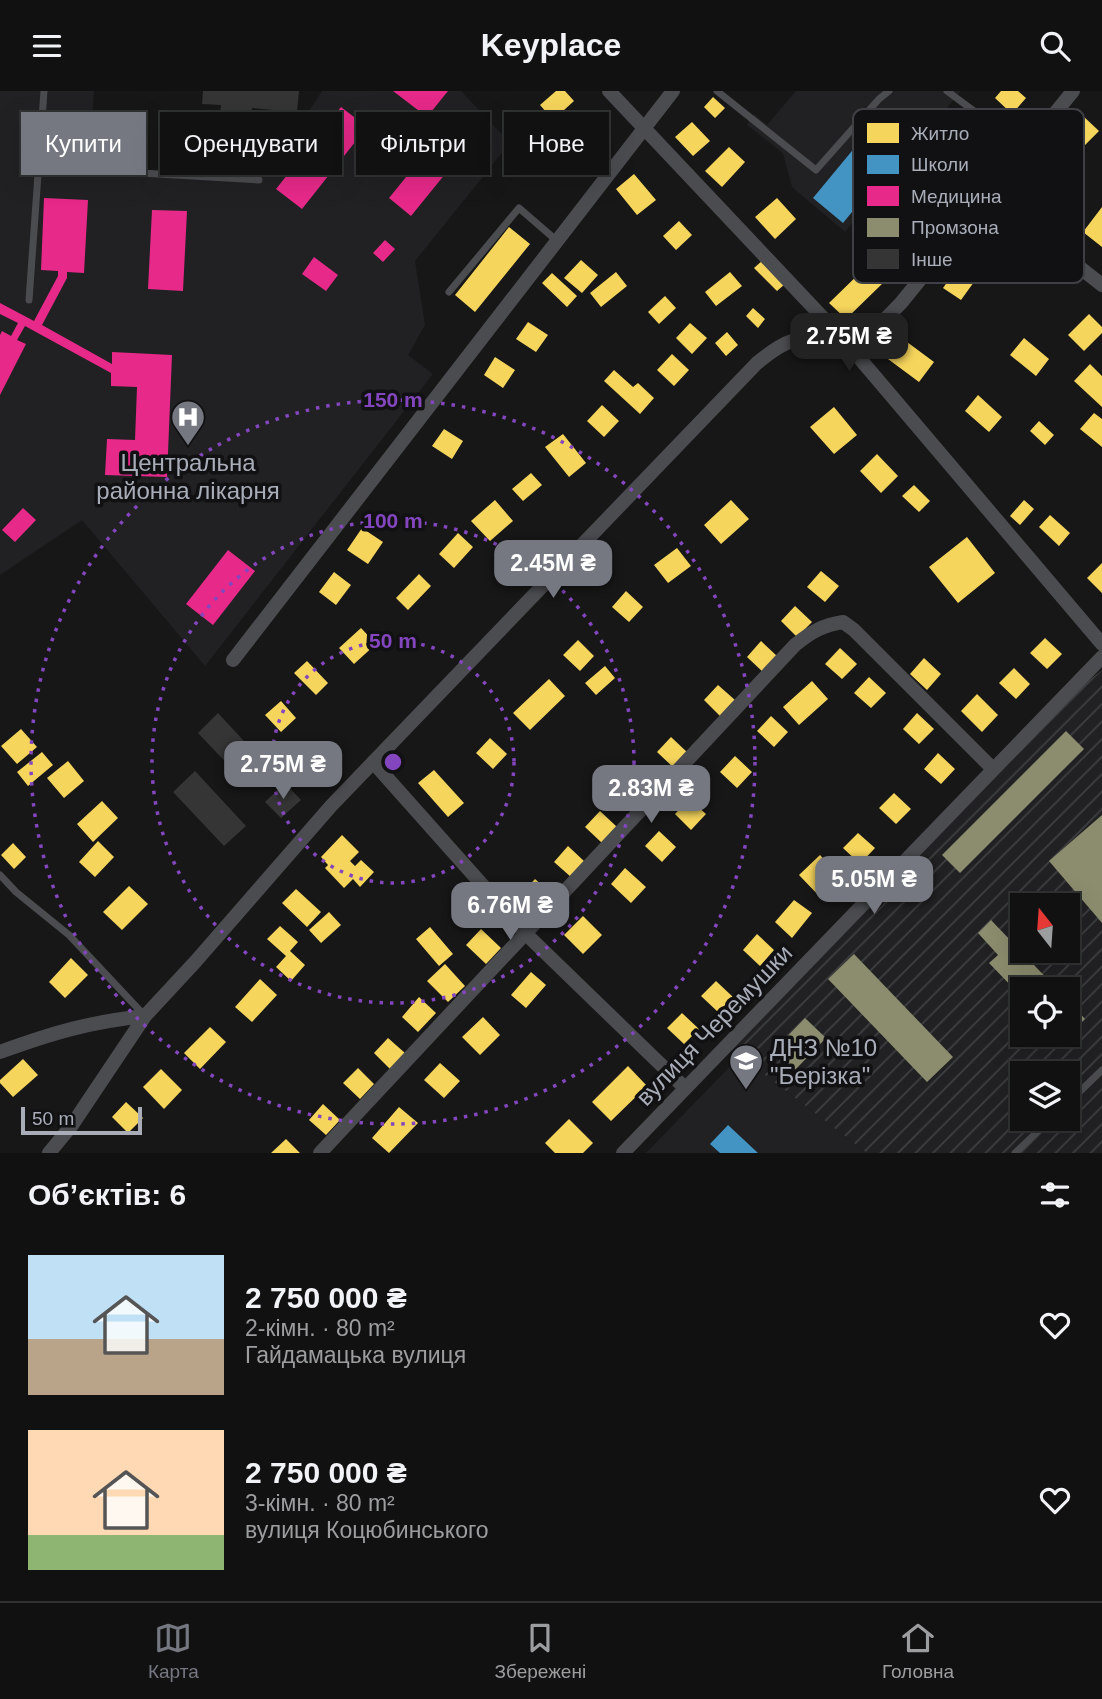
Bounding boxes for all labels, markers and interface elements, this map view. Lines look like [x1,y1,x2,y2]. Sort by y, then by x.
icon: menu [28,27,66,65]
text: Keyplace [481,27,621,63]
icon: search [1036,27,1074,65]
legend [853,109,1084,283]
chip: Купити [21,112,146,175]
chip: Орендувати [160,112,342,175]
chip: Фільтри [356,112,490,175]
chip: Нове [504,112,609,175]
text: Житло [911,123,969,144]
text: Школи [911,154,969,175]
text: Медицина [911,186,1002,207]
text: Промзона [911,217,999,238]
text: Інше [911,249,953,270]
pin: 2.75M ₴ [784,313,914,373]
text: 2.75M ₴ [806,323,892,349]
text: 150 m [363,388,423,411]
hospital icon: Центральна районна лікарня [169,398,207,447]
place label: Центральна районна лікарня [96,449,280,504]
text: 100 m [363,509,423,532]
pin: 2.45M ₴ [488,540,618,600]
text: 2.45M ₴ [510,550,596,576]
text: 50 m [369,629,417,652]
pin: 2.75M ₴ [218,741,348,801]
centre of rings [381,750,405,774]
text: 2.75M ₴ [240,751,326,777]
pin: 2.83M ₴ [586,765,716,825]
text: 2.83M ₴ [608,775,694,801]
pin: 5.05M ₴ [809,857,939,916]
text: 5.05M ₴ [831,866,917,892]
pin: 6.76M ₴ [445,883,575,942]
text: 6.76M ₴ [467,892,553,918]
north arrow [1010,893,1080,963]
map controls [1010,893,1080,1131]
street label: вулиця Черемушки [630,939,798,1111]
button: locate [1010,977,1080,1047]
place label: ДНЗ №10 "Берізка" [770,1034,877,1089]
school or university icon: ДНЗ №10 "Берізка" [727,1042,765,1091]
button: layers [1010,1061,1080,1131]
scale bar [21,1104,142,1136]
text: 50 m [32,1108,74,1129]
icon: filters [1036,1176,1074,1214]
text: Об’єктів: 6 [28,1178,186,1211]
text: 2 750 000 ₴ [245,1281,407,1314]
icon: home [84,1283,168,1367]
icon: heart [1036,1306,1074,1344]
text: 2-кімн. · 80 m² [245,1315,395,1341]
text: Гайдамацька вулиця [245,1342,466,1368]
text: 2 750 000 ₴ [245,1456,407,1489]
icon: home [84,1458,168,1542]
icon: heart [1036,1481,1074,1519]
text: 3-кімн. · 80 m² [245,1490,395,1516]
text: вулиця Коцюбинського [245,1517,489,1543]
tab: Карта [148,1619,199,1683]
tab: Збережені [495,1619,586,1683]
tab: Головна [882,1619,954,1683]

